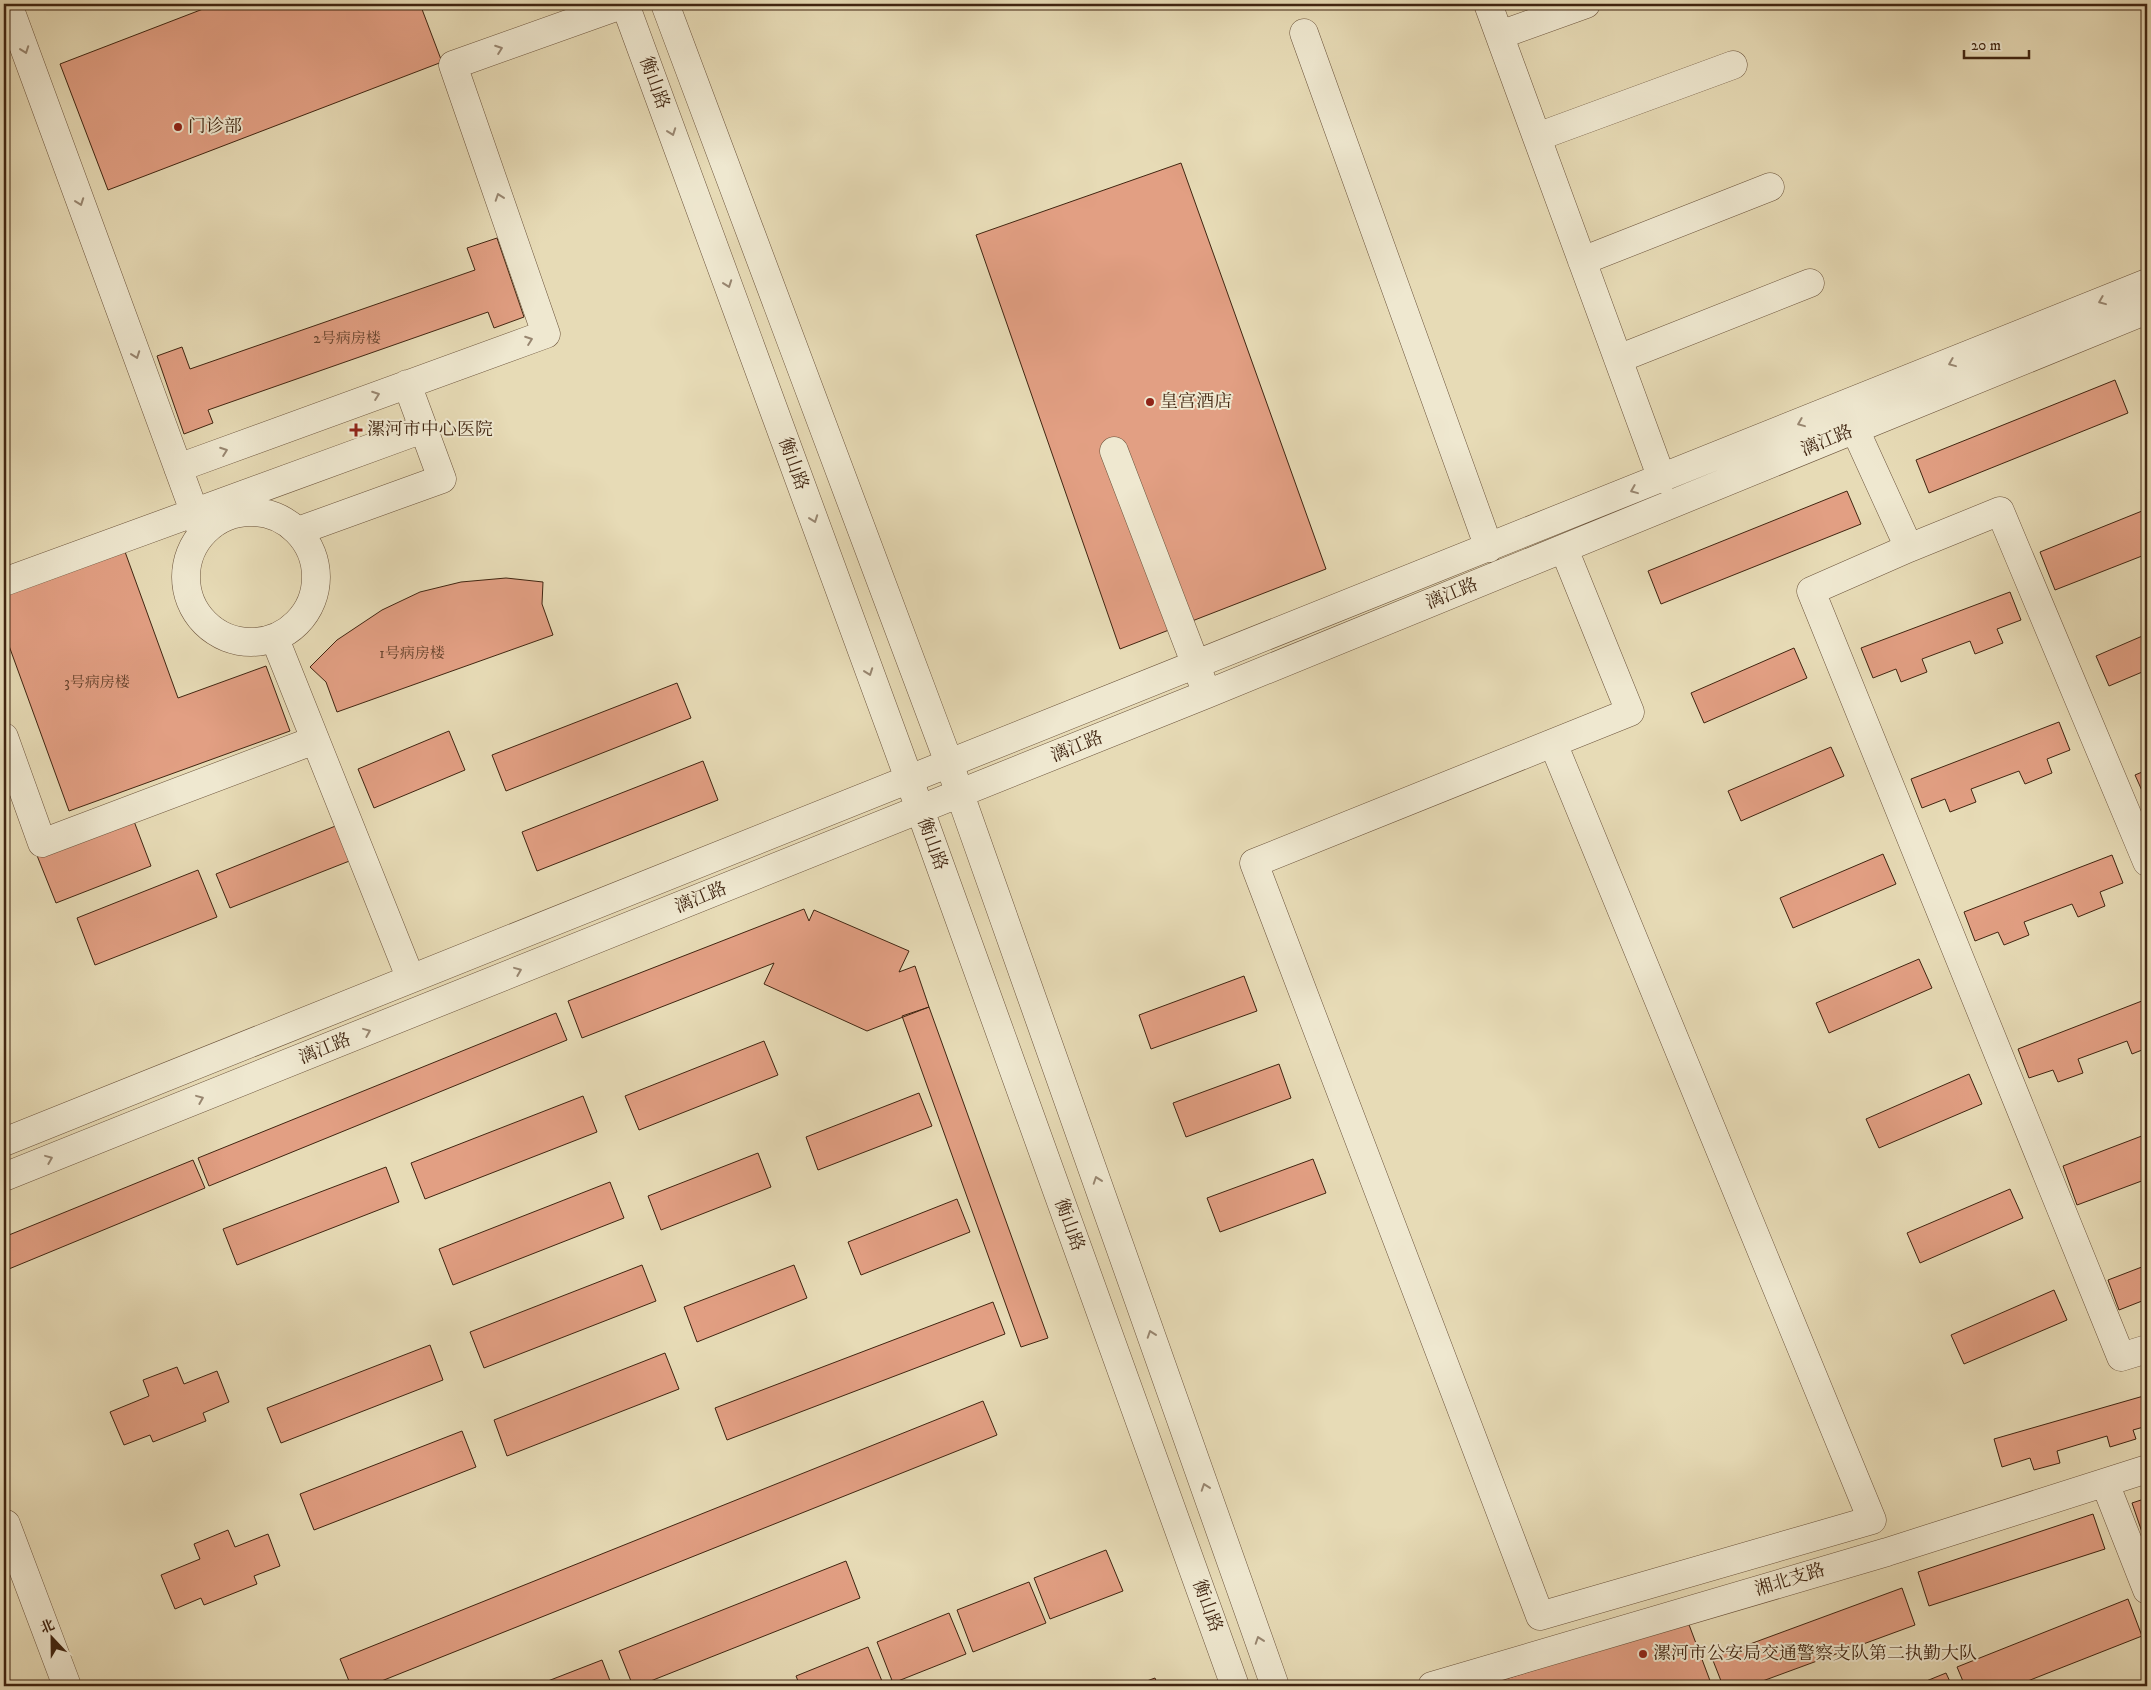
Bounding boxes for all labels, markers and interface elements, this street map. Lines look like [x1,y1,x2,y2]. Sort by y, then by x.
scale bar [1964,28,2028,60]
text: 20 m [1971,36,2001,55]
one-way arrow [19,45,29,53]
one-way arrow [494,45,503,55]
street label: 衡山路 [634,54,674,112]
place label: 门诊部 [188,116,242,138]
marker: 门诊部 [172,121,184,133]
one-way arrow [666,127,676,135]
one-way arrow [495,193,505,202]
one-way arrow [74,197,84,206]
one-way arrow [722,280,732,288]
one-way arrow [2098,295,2107,306]
house number: 2号病房楼 [313,329,381,348]
one-way arrow [524,336,533,346]
one-way arrow [130,350,140,358]
one-way arrow [1948,357,1956,367]
one-way arrow [371,391,380,401]
place label: 皇宫酒店 [1160,391,1232,413]
marker: 皇宫酒店 [1144,396,1156,408]
one-way arrow [1797,417,1806,428]
place label: 漯河市中心医院 [367,419,493,441]
street label: 漓江路 [1798,421,1856,461]
marker: 漯河市中心医院 [349,423,363,437]
street label: 衡山路 [773,435,813,493]
one-way arrow [219,447,227,457]
one-way arrow [1630,484,1639,495]
one-way arrow [808,514,818,523]
street label: 漓江路 [1423,574,1481,614]
house number: 1号病房楼 [379,644,445,663]
one-way arrow [863,667,873,675]
house number: 3号病房楼 [64,673,130,692]
street label: 漓江路 [1048,727,1106,767]
street label: 衡山路 [912,815,952,873]
street label: 漓江路 [672,878,730,918]
one-way arrow [513,967,522,978]
one-way arrow [362,1028,371,1038]
street label: 漓江路 [296,1029,354,1069]
one-way arrow [195,1094,204,1105]
one-way arrow [44,1155,53,1165]
one-way arrow [1093,1177,1103,1185]
street label: 衡山路 [1049,1196,1089,1254]
one-way arrow [1147,1330,1157,1338]
one-way arrow [1201,1483,1211,1492]
street label: 湘北支路 [1752,1559,1828,1601]
street label: 衡山路 [1187,1577,1227,1635]
north arrow [28,1612,78,1662]
text: 北 [38,1616,57,1638]
one-way arrow [1255,1637,1265,1645]
place label: 漯河市公安局交通警察支队第二执勤大队 [1653,1643,1977,1665]
marker: 漯河市公安局交通警察支队第二执勤大队 [1637,1648,1649,1660]

